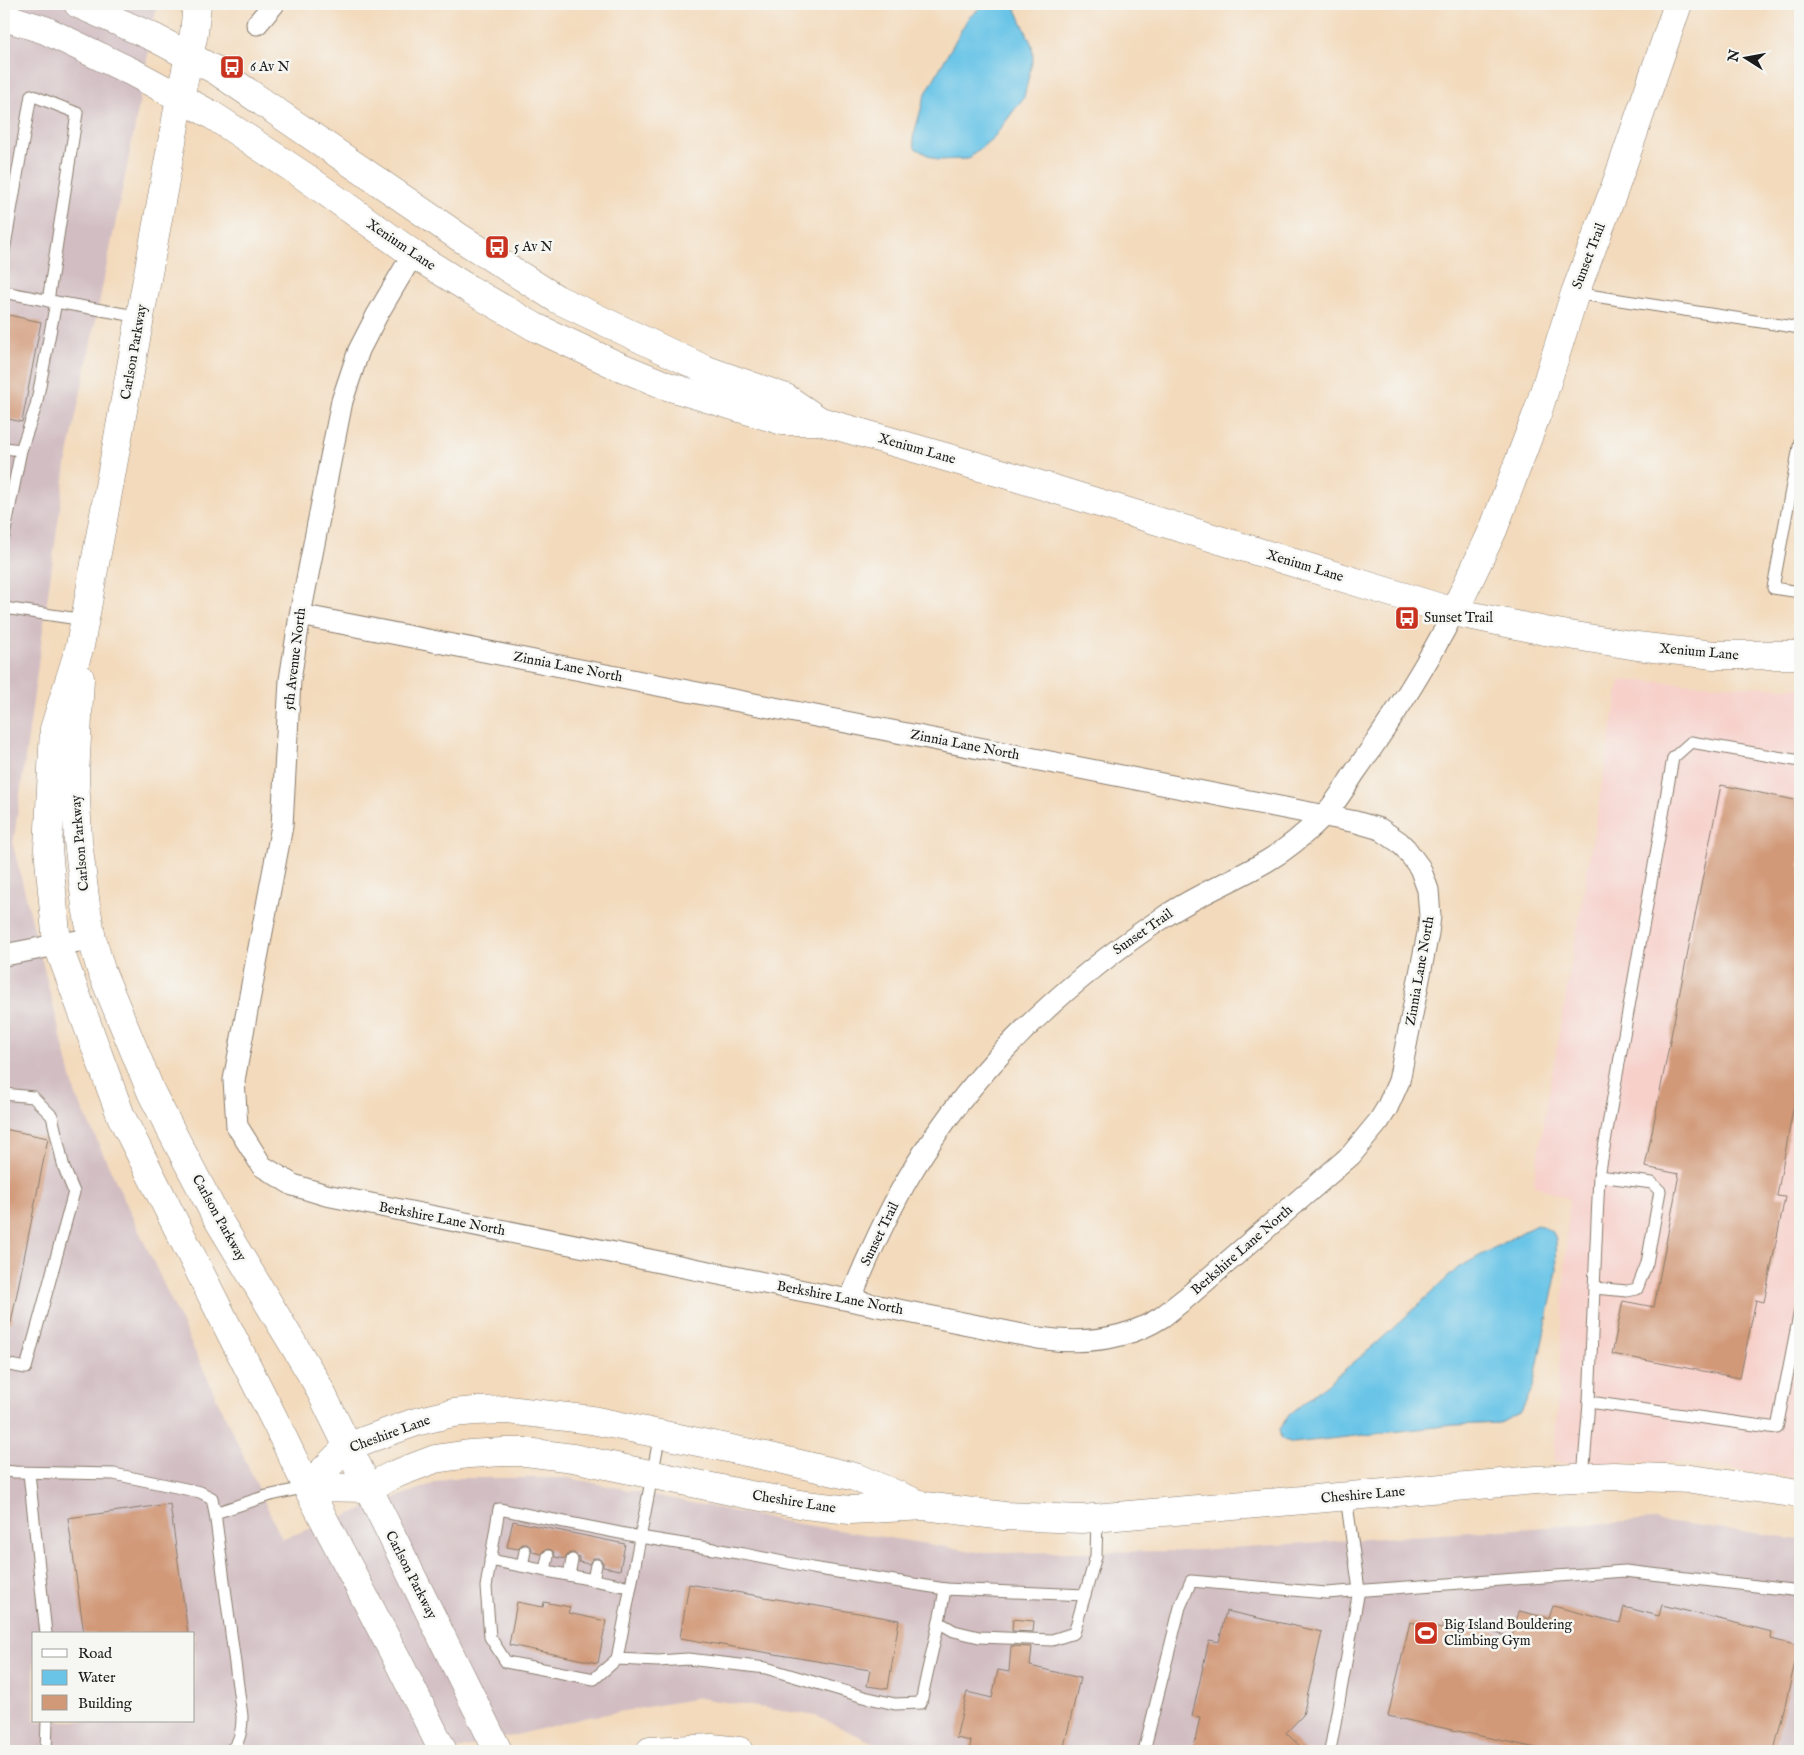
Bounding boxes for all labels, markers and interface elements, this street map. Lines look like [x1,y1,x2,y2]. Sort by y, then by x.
north arrow [1722,32,1772,82]
text: N [1724,48,1744,64]
bus stop icon: 6 Av N [219,54,245,80]
place label: 6 Av N [250,58,290,76]
street label: Xenium Lane [363,215,440,275]
street label: Sunset Trail [1568,220,1610,291]
bus stop icon: 5 Av N [484,234,510,260]
place label: 5 Av N [514,238,553,256]
street label: Carlson Parkway [117,303,151,401]
street label: Xenium Lane [876,429,958,469]
street label: Xenium Lane [1264,546,1346,586]
bus stop icon: Sunset Trail [1394,605,1420,631]
street label: 5th Avenue North [280,606,310,711]
place label: Sunset Trail [1424,609,1493,627]
street label: Xenium Lane [1659,640,1740,664]
street label: Zinnia Lane North [512,648,625,687]
street label: Zinnia Lane North [909,726,1022,765]
street label: Carlson Parkway [67,794,93,892]
street label: Sunset Trail [1110,905,1177,959]
street label: Zinnia Lane North [1402,914,1439,1027]
street label: Carlson Parkway [188,1171,250,1265]
street label: Berkshire Lane North [377,1198,507,1240]
street label: Sunset Trail [857,1199,903,1269]
street label: Berkshire Lane North [1188,1201,1297,1299]
street label: Berkshire Lane North [775,1277,905,1319]
street label: Cheshire Lane [347,1411,433,1457]
street label: Cheshire Lane [1320,1482,1406,1508]
street label: Cheshire Lane [751,1487,838,1518]
street label: Carlson Parkway [381,1528,441,1622]
place label: Big Island Bouldering Climbing Gym [1444,1616,1572,1650]
sports icon: Big Island Bouldering Climbing Gym [1413,1620,1439,1646]
legend [32,1632,195,1722]
text: Road [78,1644,113,1663]
text: Water [78,1668,116,1687]
text: Building [78,1694,133,1713]

